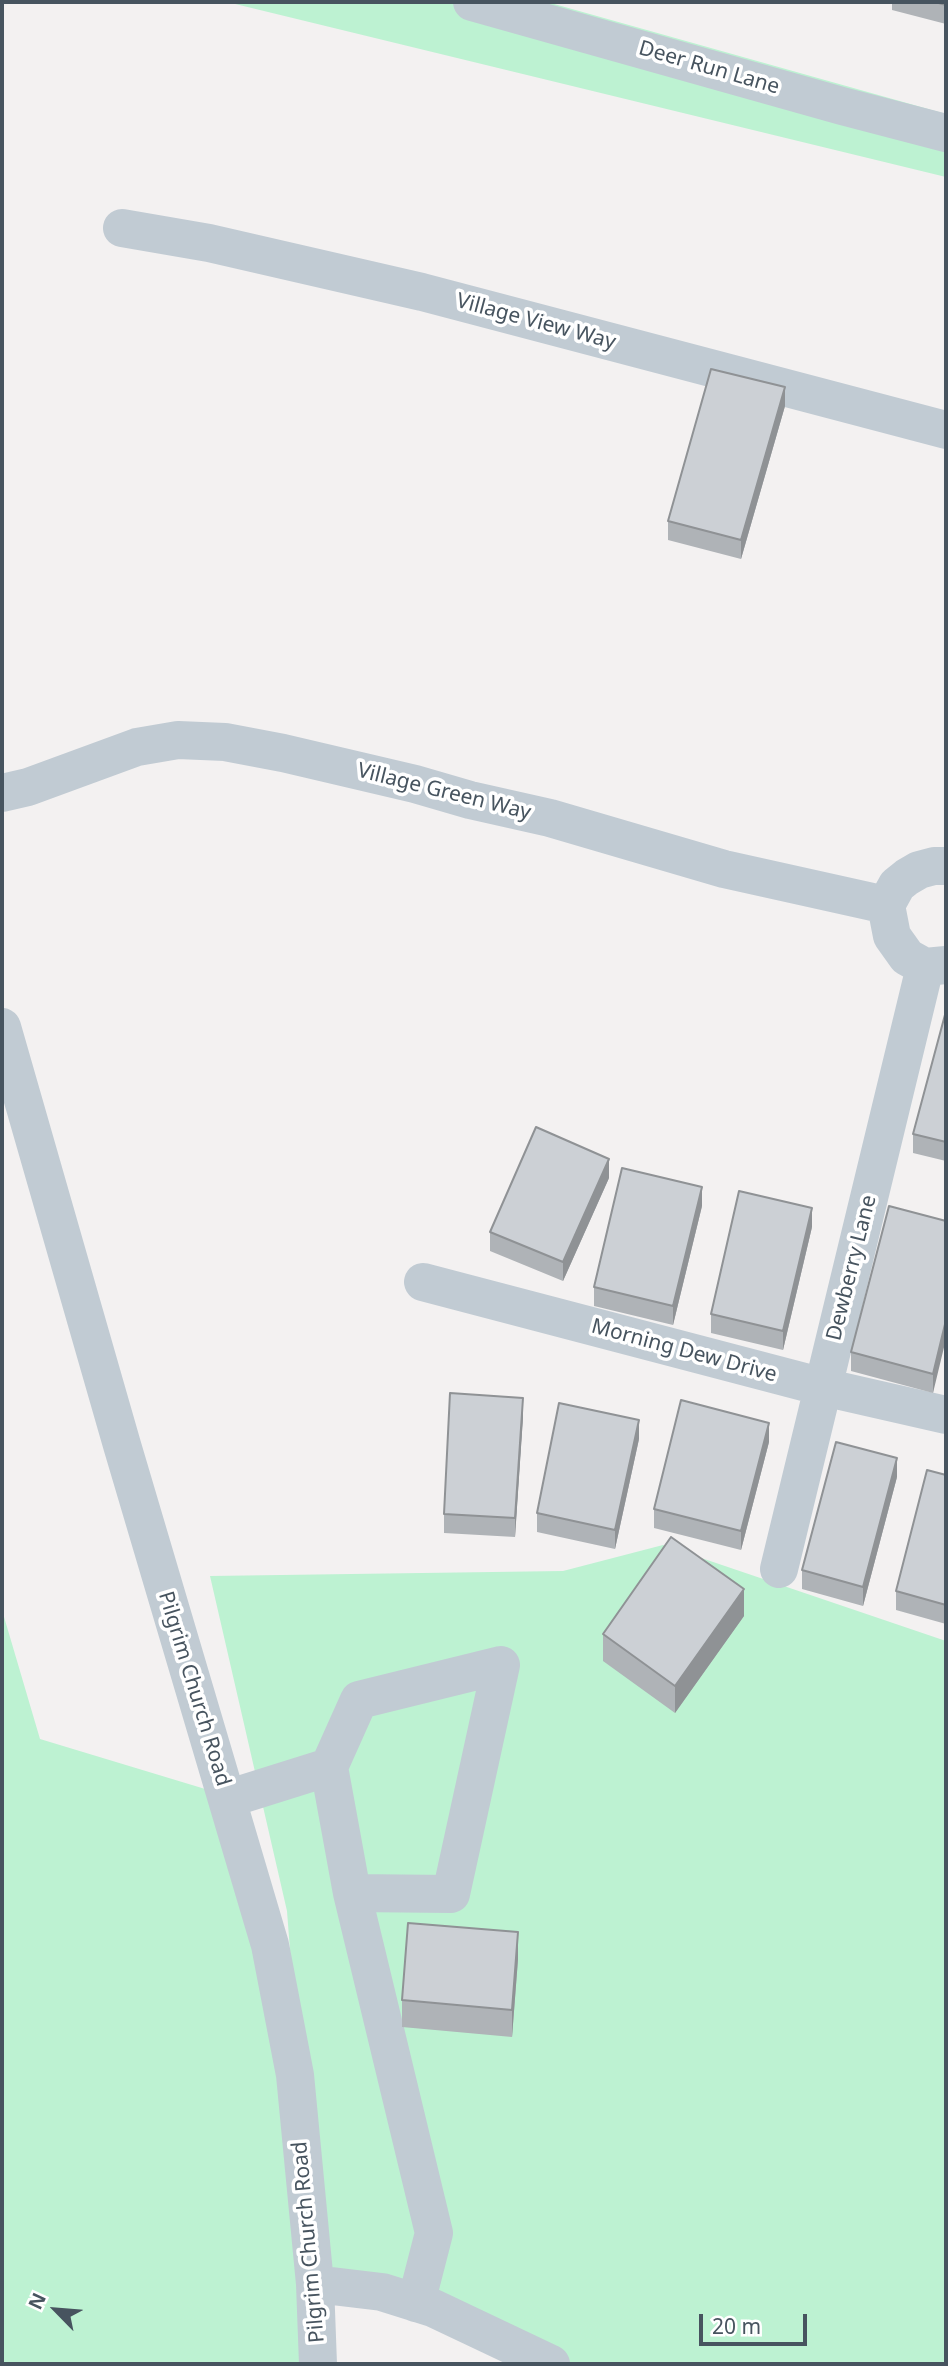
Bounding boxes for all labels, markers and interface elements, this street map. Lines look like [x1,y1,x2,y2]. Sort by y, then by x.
street label: Deer Run Lane [636,36,782,100]
street label: Village View Way [454,289,618,355]
street label: Village Green Way [355,758,533,826]
street label: Dewberry Lane [822,1193,882,1343]
street label: Morning Dew Drive [589,1314,779,1388]
street label: Pilgrim Church Road [152,1589,236,1789]
street label: Pilgrim Church Road [288,2140,330,2344]
north arrow [21,2275,91,2345]
text: N [22,2289,52,2314]
scale bar [703,2300,811,2344]
text: 20 m [712,2312,761,2340]

